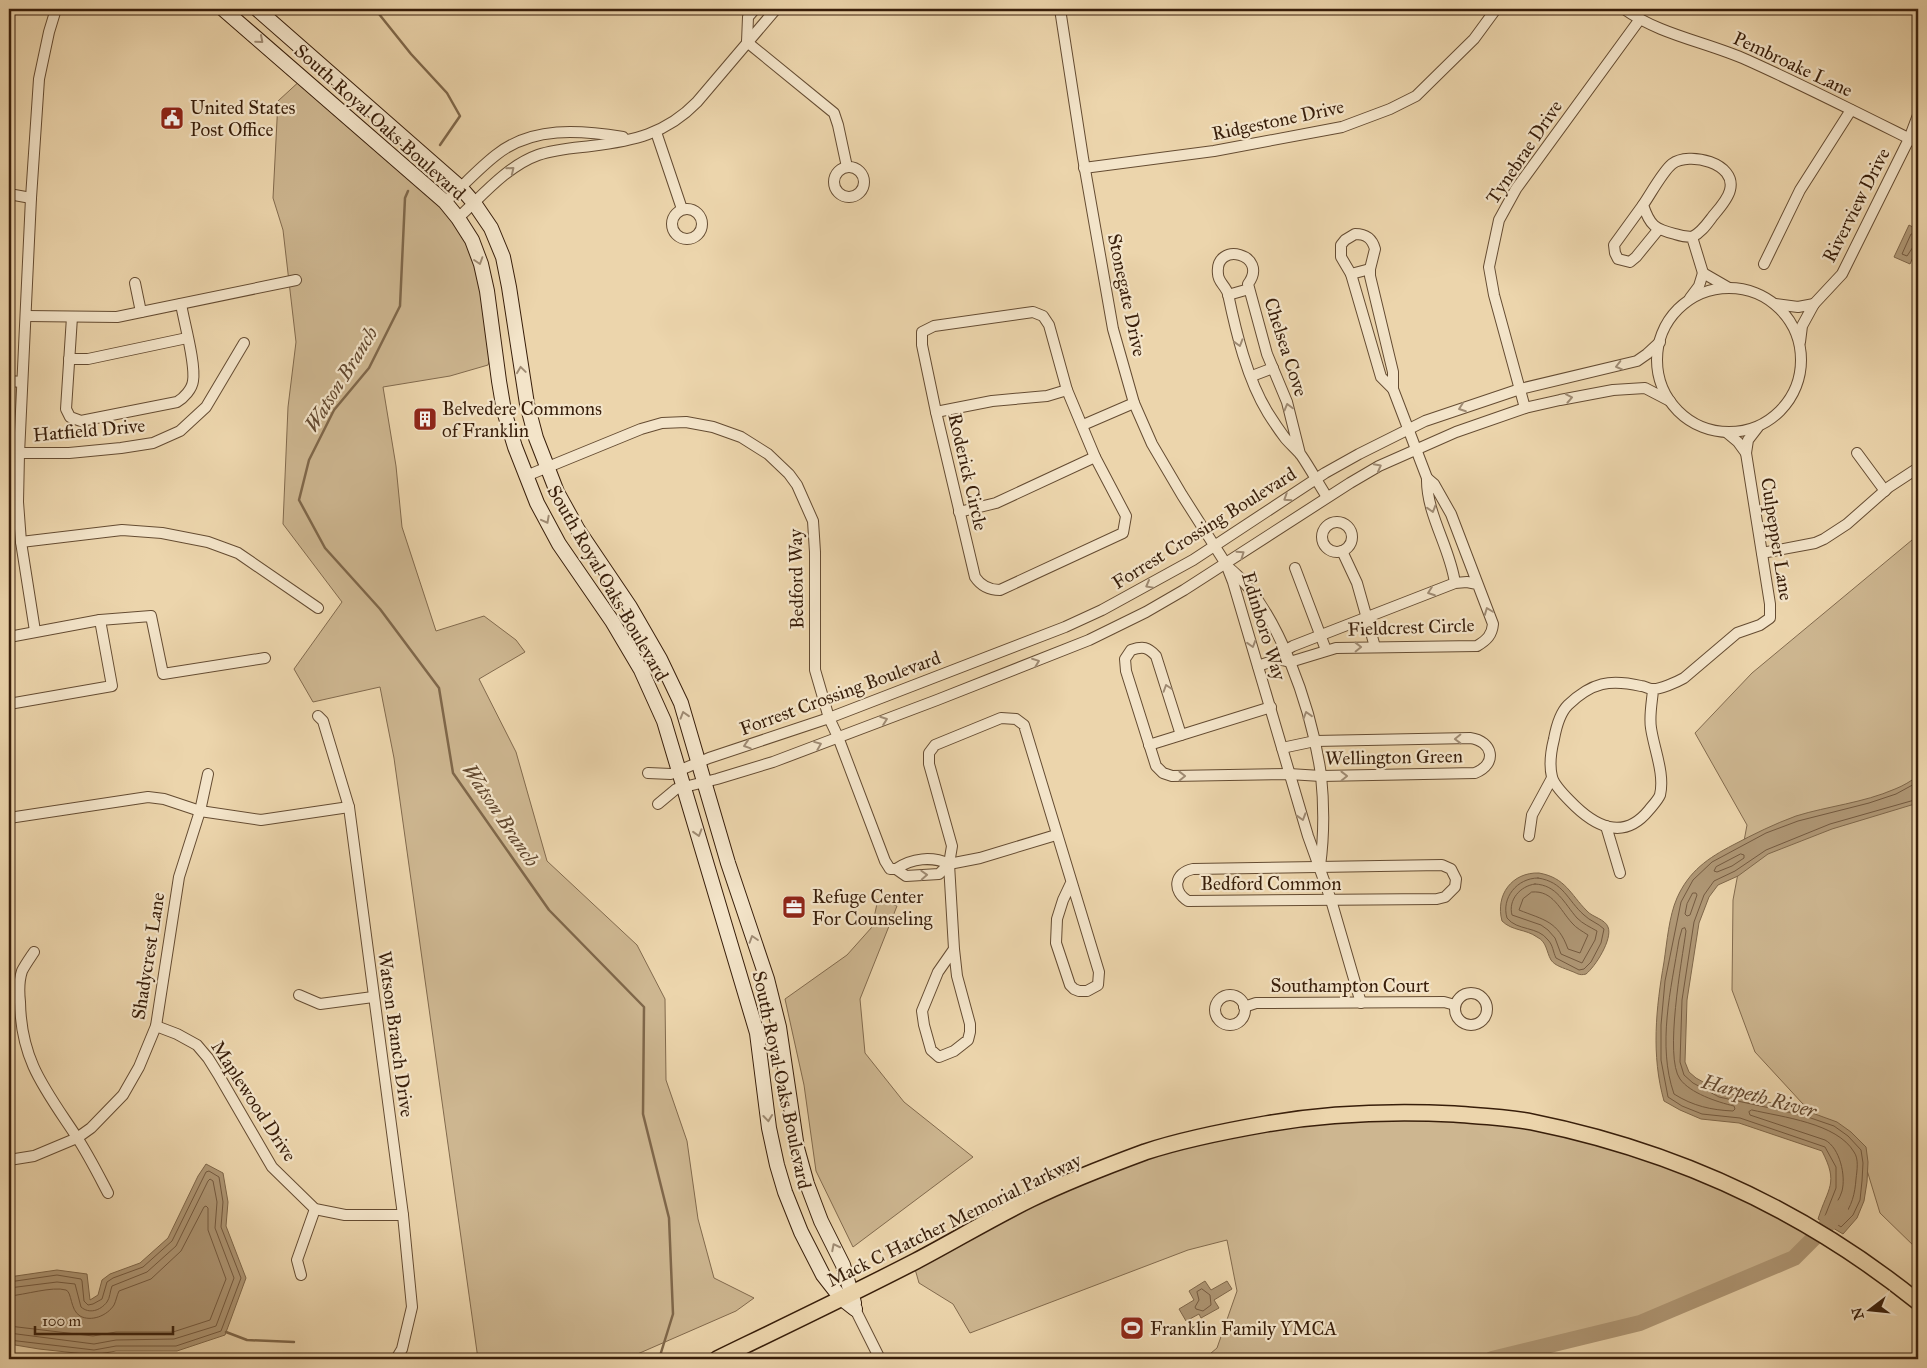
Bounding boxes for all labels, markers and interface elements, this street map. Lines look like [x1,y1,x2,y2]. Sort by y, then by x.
street label: Pembroake Lane [1730,26,1856,102]
one-way arrow [254,35,263,43]
street label: South Royal Oaks Boulevard [290,39,471,205]
street label: Ridgestone Drive [1210,95,1346,146]
place label: United States Post Office [190,96,296,141]
street label: Tynebrae Drive [1481,96,1567,208]
public building icon: United States Post Office [159,105,185,131]
street label: Riverview Drive [1817,144,1895,266]
one-way arrow [505,168,514,176]
street label: Stonegate Drive [1102,231,1151,359]
one-way arrow [474,257,484,265]
street label: Chelsea Cove [1259,295,1313,400]
water label: Watson Branch [299,322,383,436]
one-way arrow [1234,338,1244,346]
one-way arrow [1614,360,1623,371]
one-way arrow [516,365,526,374]
one-way arrow [1564,393,1573,404]
place label: Belvedere Commons of Franklin [442,397,602,442]
one-way arrow [1458,402,1467,412]
one-way arrow [1283,403,1294,412]
building icon: Belvedere Commons of Franklin [412,406,438,432]
street label: Roderick Circle [943,411,993,533]
street label: Hatfield Drive [32,414,146,446]
street label: Forrest Crossing Boulevard [1108,462,1301,595]
one-way arrow [1373,463,1382,473]
street label: Culpepper Lane [1756,476,1798,602]
street label: South Royal Oaks Boulevard [542,481,674,685]
one-way arrow [1283,492,1292,502]
one-way arrow [1427,504,1437,512]
one-way arrow [540,515,550,524]
street label: Bedford Way [784,528,808,629]
one-way arrow [1235,551,1245,560]
street label: Edinboro Way [1237,569,1292,684]
one-way arrow [1146,578,1155,588]
one-way arrow [1427,586,1435,596]
one-way arrow [1484,607,1494,616]
street label: Fieldcrest Circle [1347,613,1475,641]
one-way arrow [1246,639,1256,648]
one-way arrow [1354,642,1362,653]
street label: Forrest Crossing Boulevard [736,646,945,741]
one-way arrow [1031,658,1040,668]
one-way arrow [1162,685,1172,693]
one-way arrow [1302,711,1312,719]
one-way arrow [680,712,690,720]
one-way arrow [879,716,888,726]
one-way arrow [1454,733,1462,744]
one-way arrow [744,739,752,749]
one-way arrow [813,740,822,751]
street label: Wellington Green [1325,744,1463,771]
water label: Watson Branch [458,759,544,871]
one-way arrow [1178,771,1186,781]
one-way arrow [1341,771,1349,781]
one-way arrow [1296,812,1306,821]
one-way arrow [692,829,702,837]
one-way arrow [920,869,928,880]
street label: Bedford Common [1200,872,1342,895]
place label: Refuge Center For Counseling [812,885,932,931]
street label: Shadycrest Lane [127,891,169,1021]
office icon: Refuge Center For Counseling [781,894,807,920]
one-way arrow [749,936,759,944]
street label: Watson Branch Drive [373,950,419,1119]
street label: South Royal Oaks Boulevard [748,969,816,1192]
street label: Southampton Court [1270,974,1430,997]
street label: Maplewood Drive [206,1036,302,1166]
water label: Harpeth River [1698,1069,1820,1124]
one-way arrow [762,1114,773,1122]
street label: Mack C Hatcher Memorial Parkway [823,1148,1086,1292]
one-way arrow [830,1243,841,1252]
north arrow [1844,1286,1894,1336]
scale bar [35,1303,172,1335]
text: N [1848,1305,1868,1321]
text: 100 m [42,1312,82,1330]
sports icon: Franklin Family YMCA [1119,1315,1145,1341]
place label: Franklin Family YMCA [1150,1317,1337,1340]

